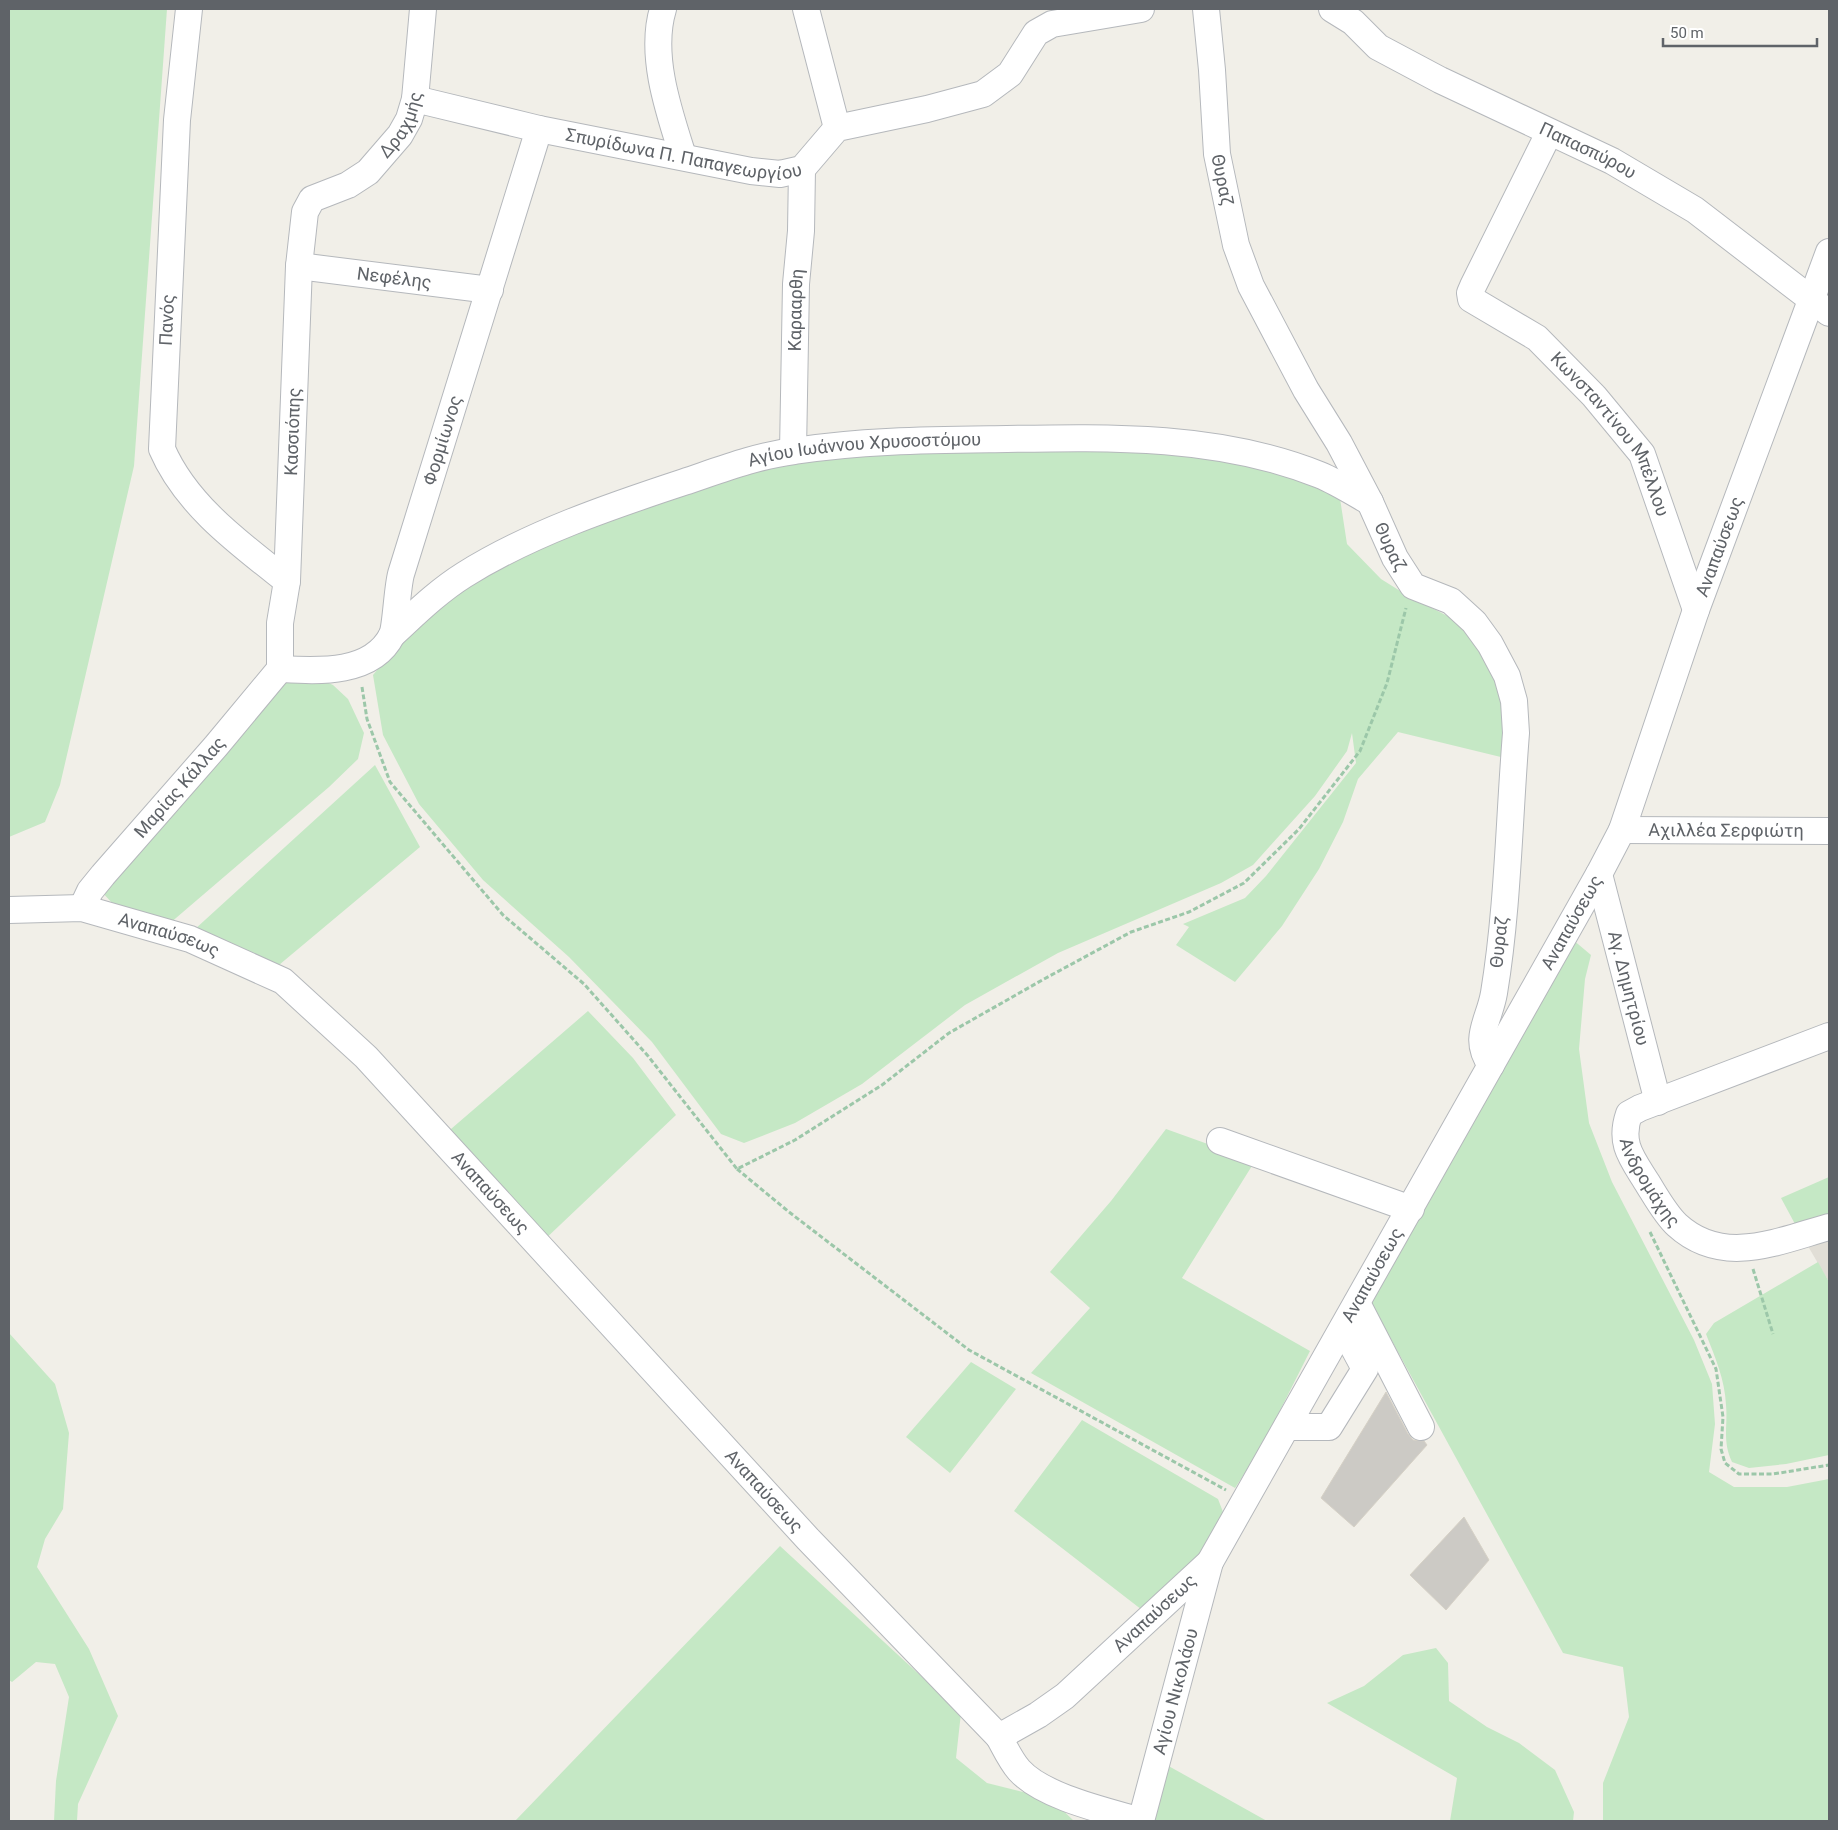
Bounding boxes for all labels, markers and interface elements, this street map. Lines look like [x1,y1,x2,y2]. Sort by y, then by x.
scale bar [1663,15,1817,47]
text: 50 m [1670,24,1704,42]
street label: Δραχμής [374,91,426,162]
street label: Παπασπύρου [1536,117,1640,183]
street label: Σπυρίδωνα Π. Παπαγεωργίου [564,124,804,184]
street label: Θυραζ [1207,152,1238,207]
street label: Νεφέλης [356,262,433,293]
street label: Καρααρθη [784,268,807,351]
street label: Πανός [155,294,178,346]
street label: Κωνσταντίνου Μπέλλου [1547,347,1674,519]
street label: Κασσιόπης [280,387,304,476]
street label: Φορμίωνος [418,393,466,488]
street label: Αγίου Ιωάννου Χρυσοστόμου [745,428,981,471]
street label: Αναπαύσεως [1691,493,1747,599]
street label: Θυραζ [1370,519,1412,575]
street label: Μαρίας Κάλλας [130,732,229,842]
street label: Αχιλλέα Σερφιώτη [1648,819,1804,841]
street label: Αναπαύσεως [1536,871,1606,973]
street label: Αναπαύσεως [116,908,223,961]
street label: Θυραζ [1485,915,1512,969]
street label: Αγ. Δημητρίου [1604,929,1654,1048]
street label: Ανδρομάχης [1615,1136,1685,1231]
street label: Αναπαύσεως [447,1146,534,1238]
street label: Αναπαύσεως [1337,1224,1407,1326]
street label: Αναπαύσεως [721,1445,808,1537]
street label: Αναπαύσεως [1109,1569,1200,1656]
street label: Αγίου Νικολάου [1148,1626,1202,1757]

